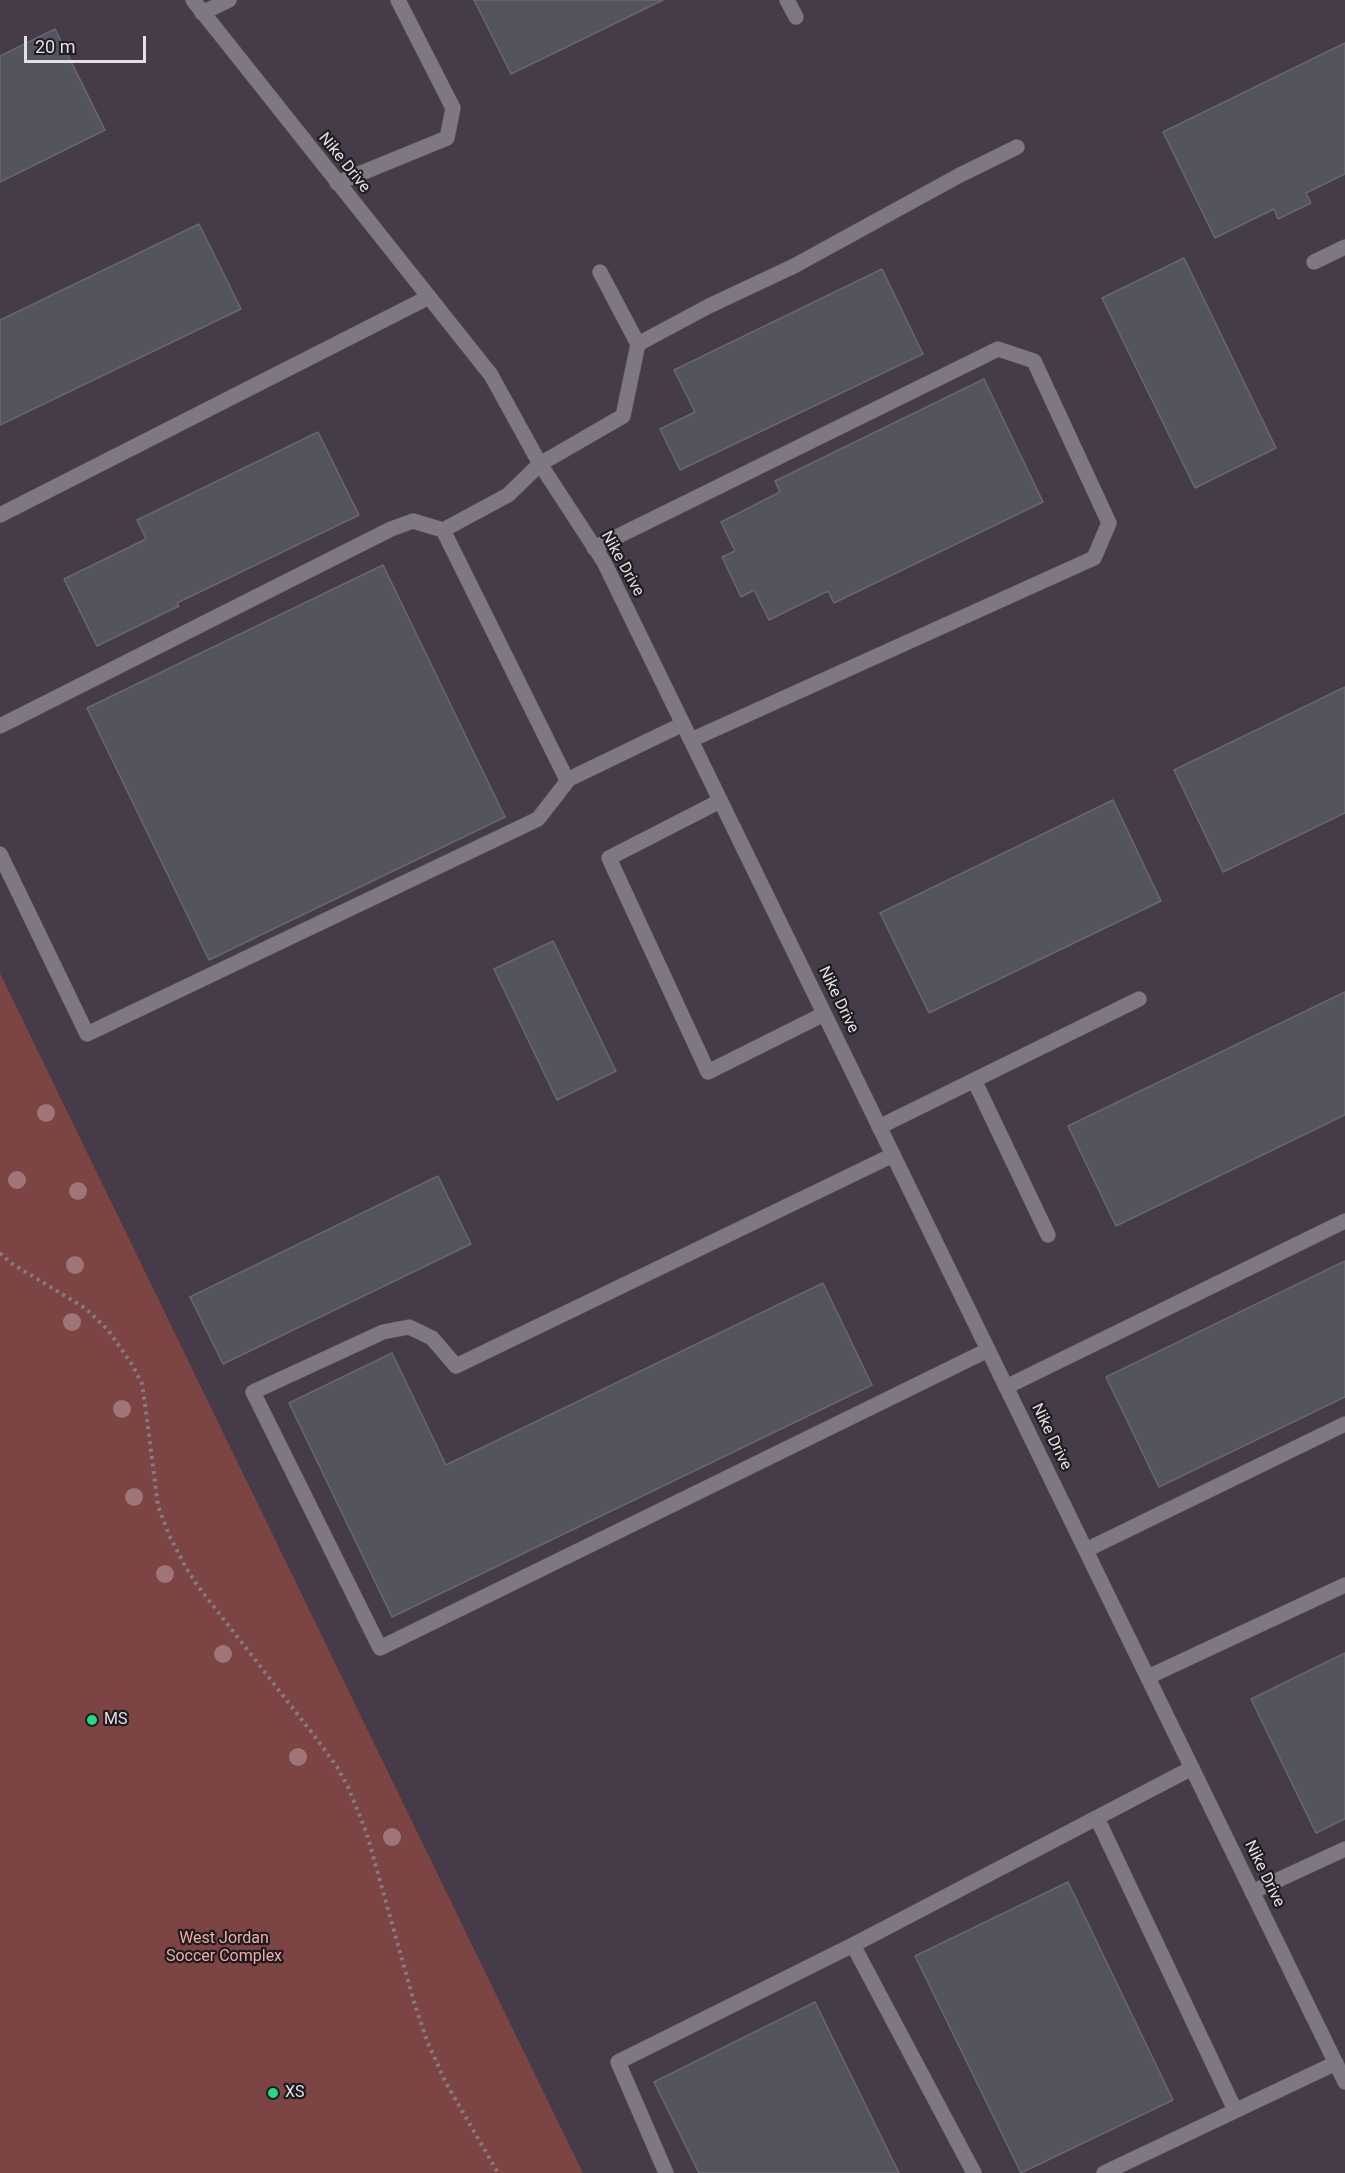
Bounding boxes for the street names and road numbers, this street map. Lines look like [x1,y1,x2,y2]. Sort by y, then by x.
street label: Nike Drive [314,129,374,197]
street label: Nike Drive [596,528,648,600]
street label: Nike Drive [814,964,862,1036]
street label: Nike Drive [1027,1401,1075,1473]
street label: Nike Drive [1240,1838,1288,1910]

